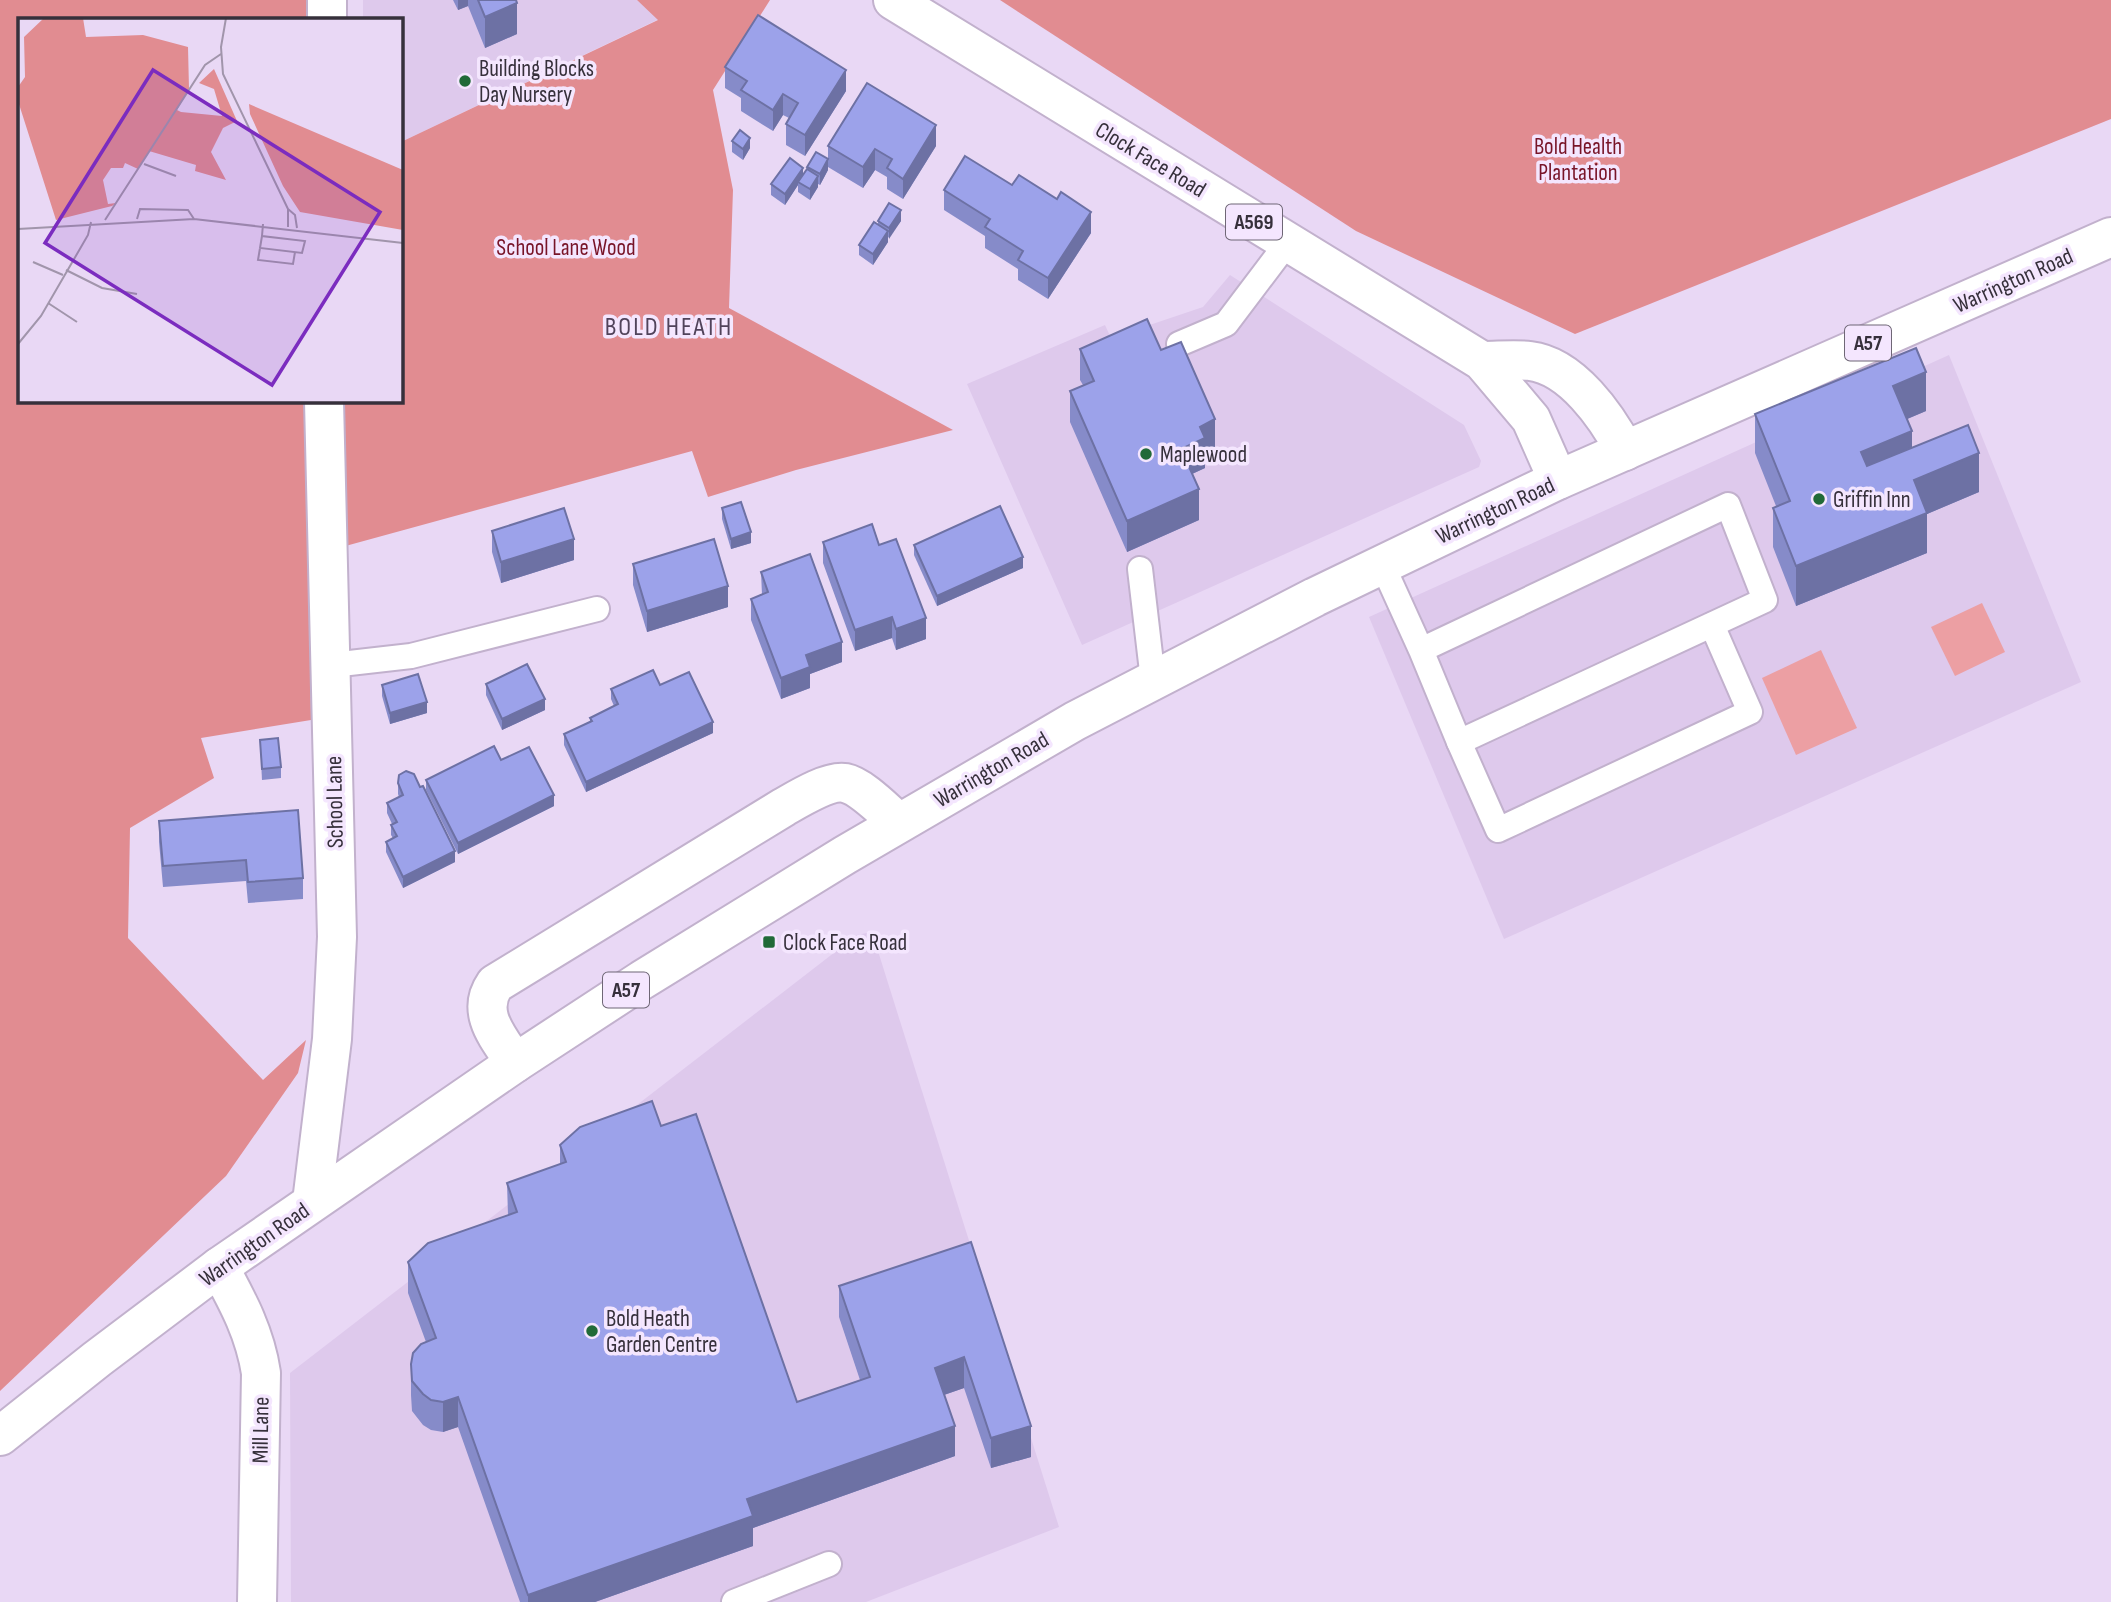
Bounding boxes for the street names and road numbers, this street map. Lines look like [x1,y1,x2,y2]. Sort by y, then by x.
street label: Clock Face Road [1090,116,1211,204]
road number: A569 [1226,204,1282,240]
street label: Warrington Road [1949,242,2077,320]
road number: A57 [1845,326,1891,360]
street label: Warrington Road [1432,471,1559,551]
street label: Warrington Road [929,726,1054,814]
street label: School Lane [320,756,350,848]
road number: A57 [603,972,649,1007]
street label: Warrington Road [194,1197,315,1293]
street label: Mill Lane [246,1396,276,1464]

